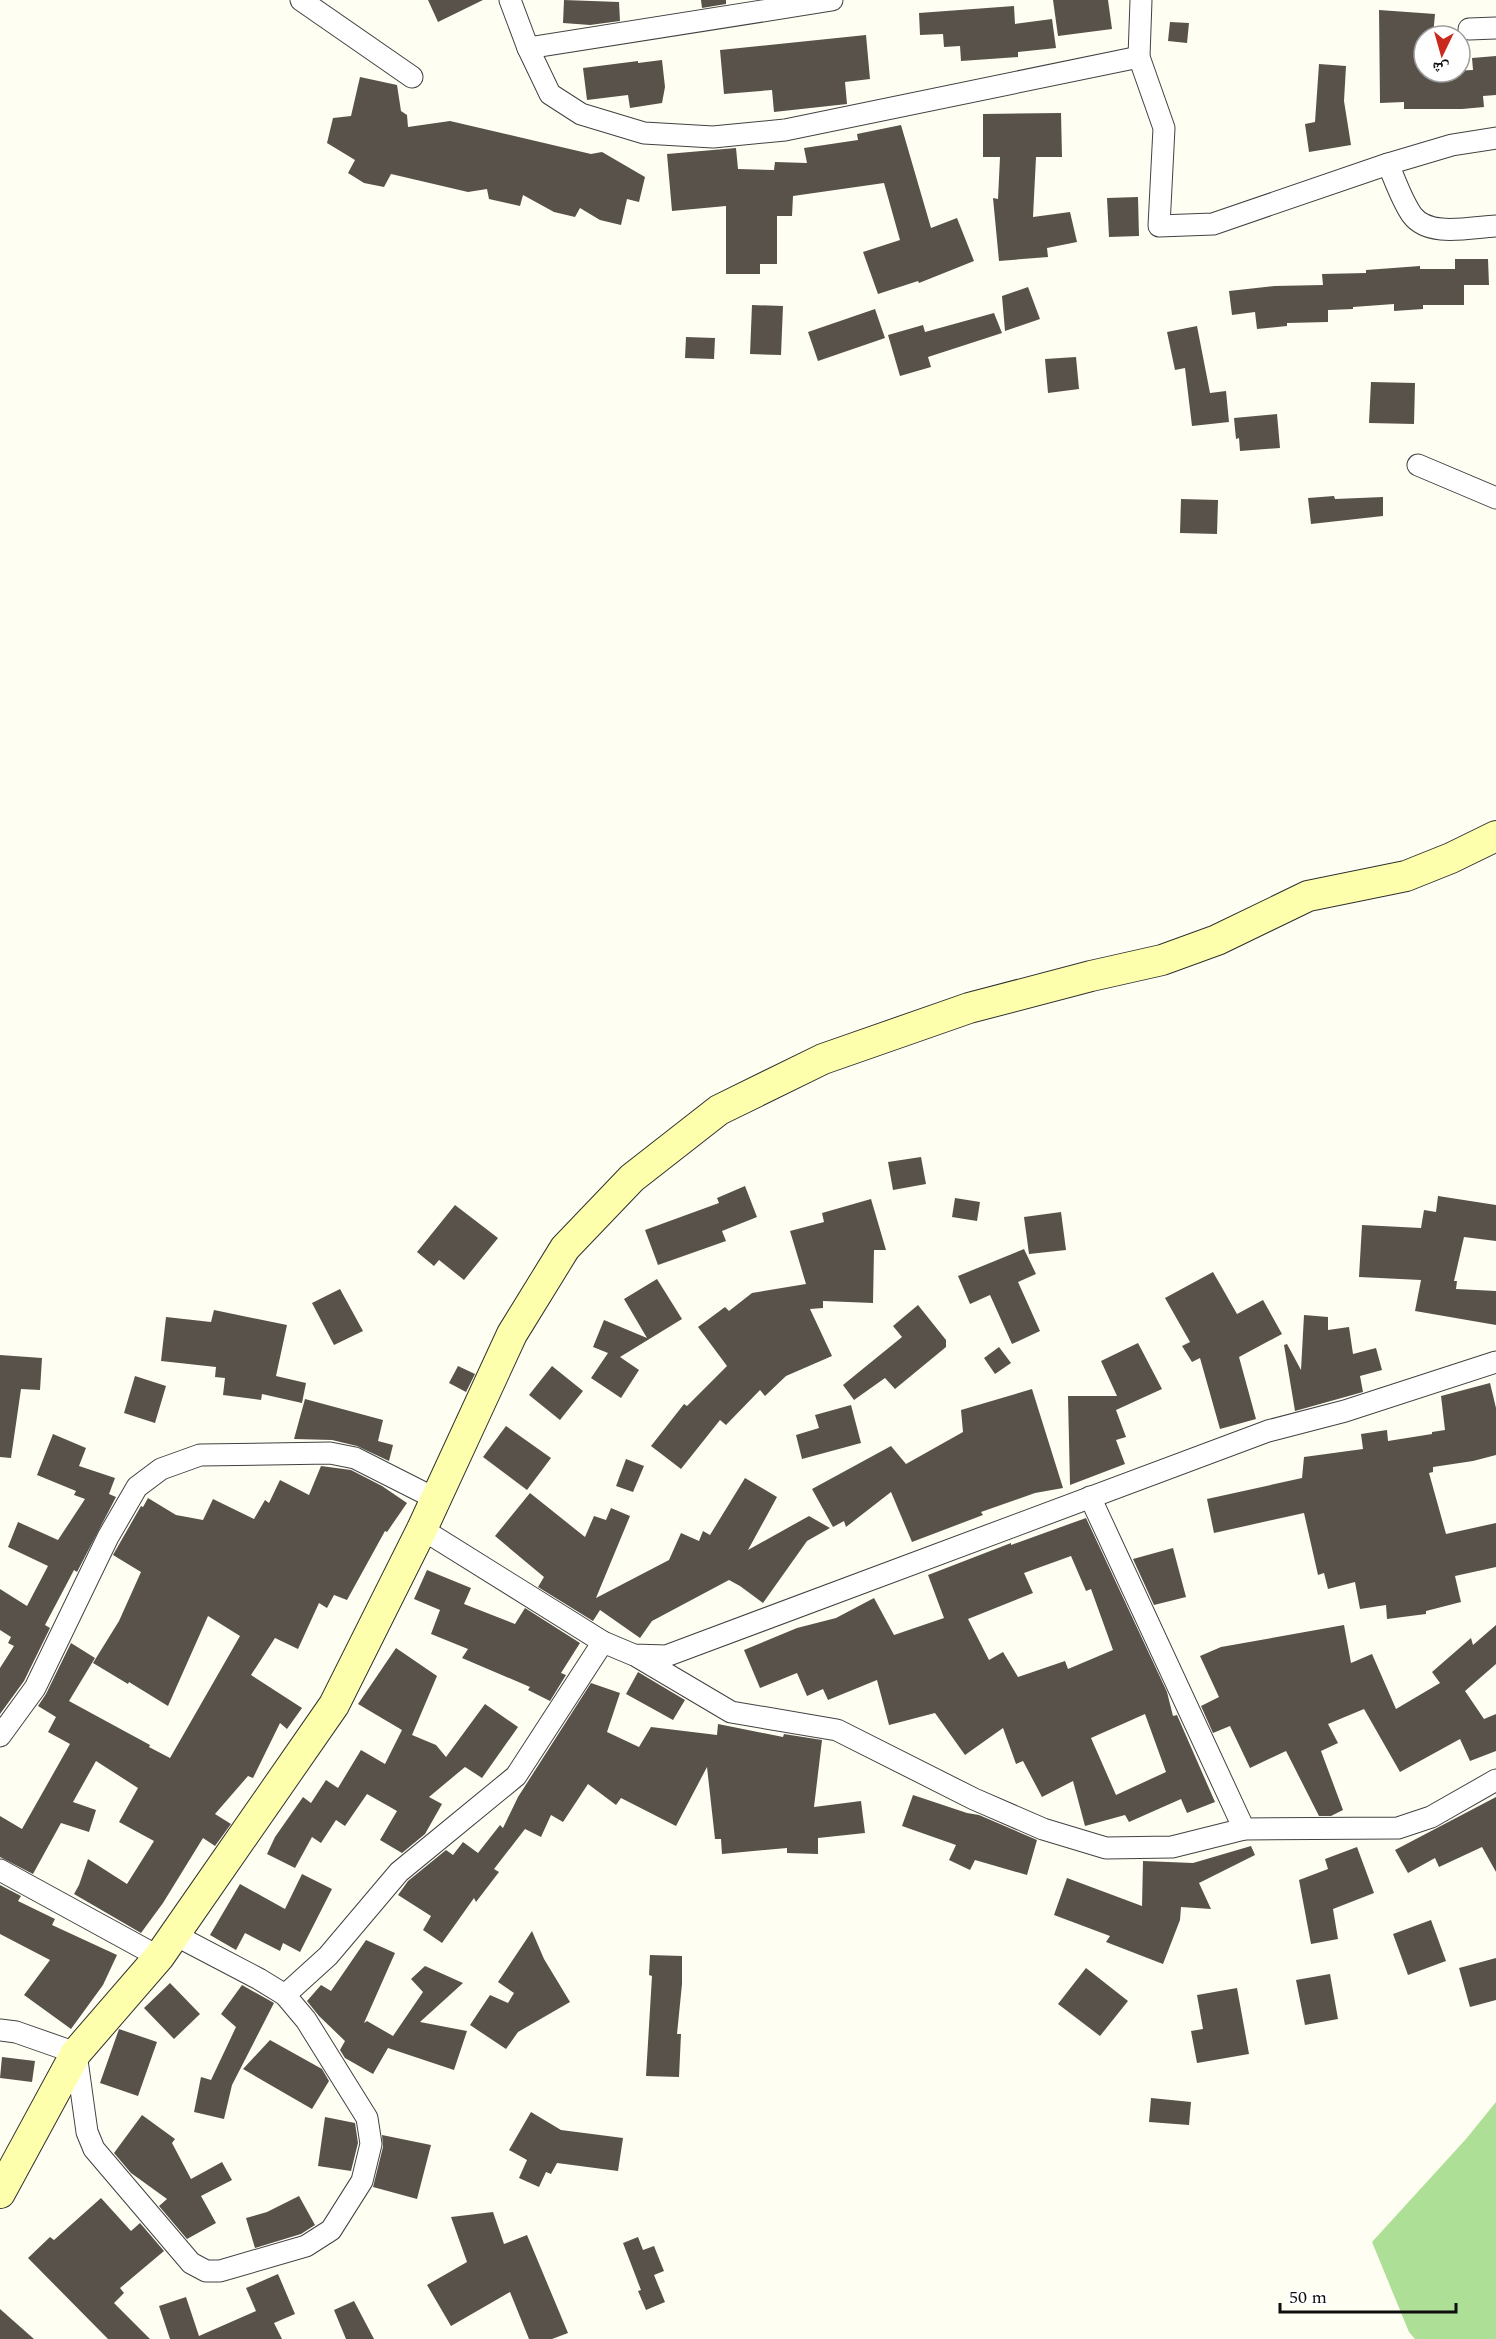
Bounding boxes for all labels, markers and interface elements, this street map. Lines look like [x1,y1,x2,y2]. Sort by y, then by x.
north arrow [1412,24,1472,84]
text: ش [1431,55,1450,81]
scale bar [1280,2276,1456,2314]
text: 50 m [1289,2284,1327,2311]

